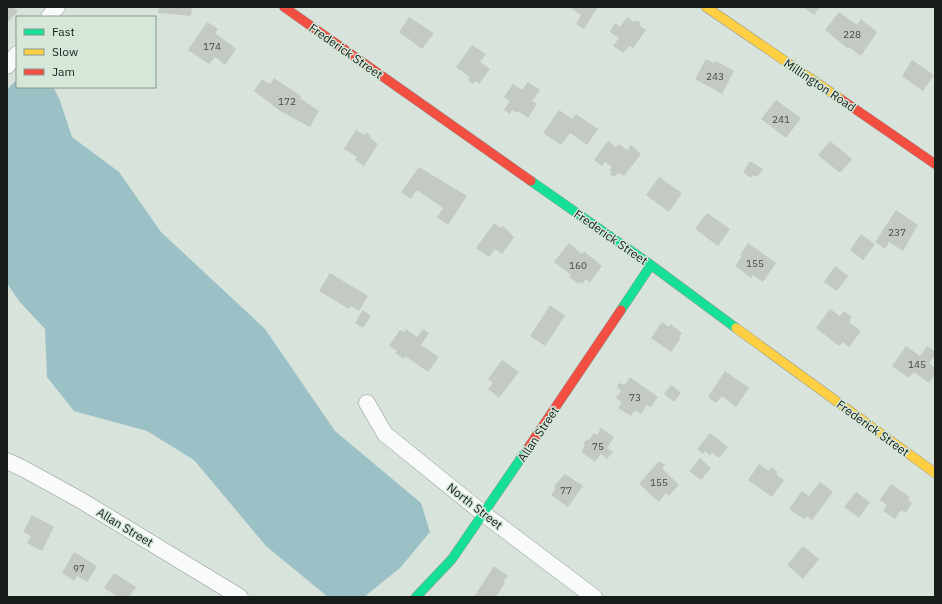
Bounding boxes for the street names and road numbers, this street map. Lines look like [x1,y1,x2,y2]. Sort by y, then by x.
street label: Frederick Street [306,20,386,82]
street label: Millington Road [781,55,859,115]
street label: Frederick Street [571,206,651,268]
street label: Frederick Street [834,397,912,459]
street label: Allan Street [514,404,562,464]
street label: North Street [444,480,506,532]
street label: Allan Street [94,504,156,550]

